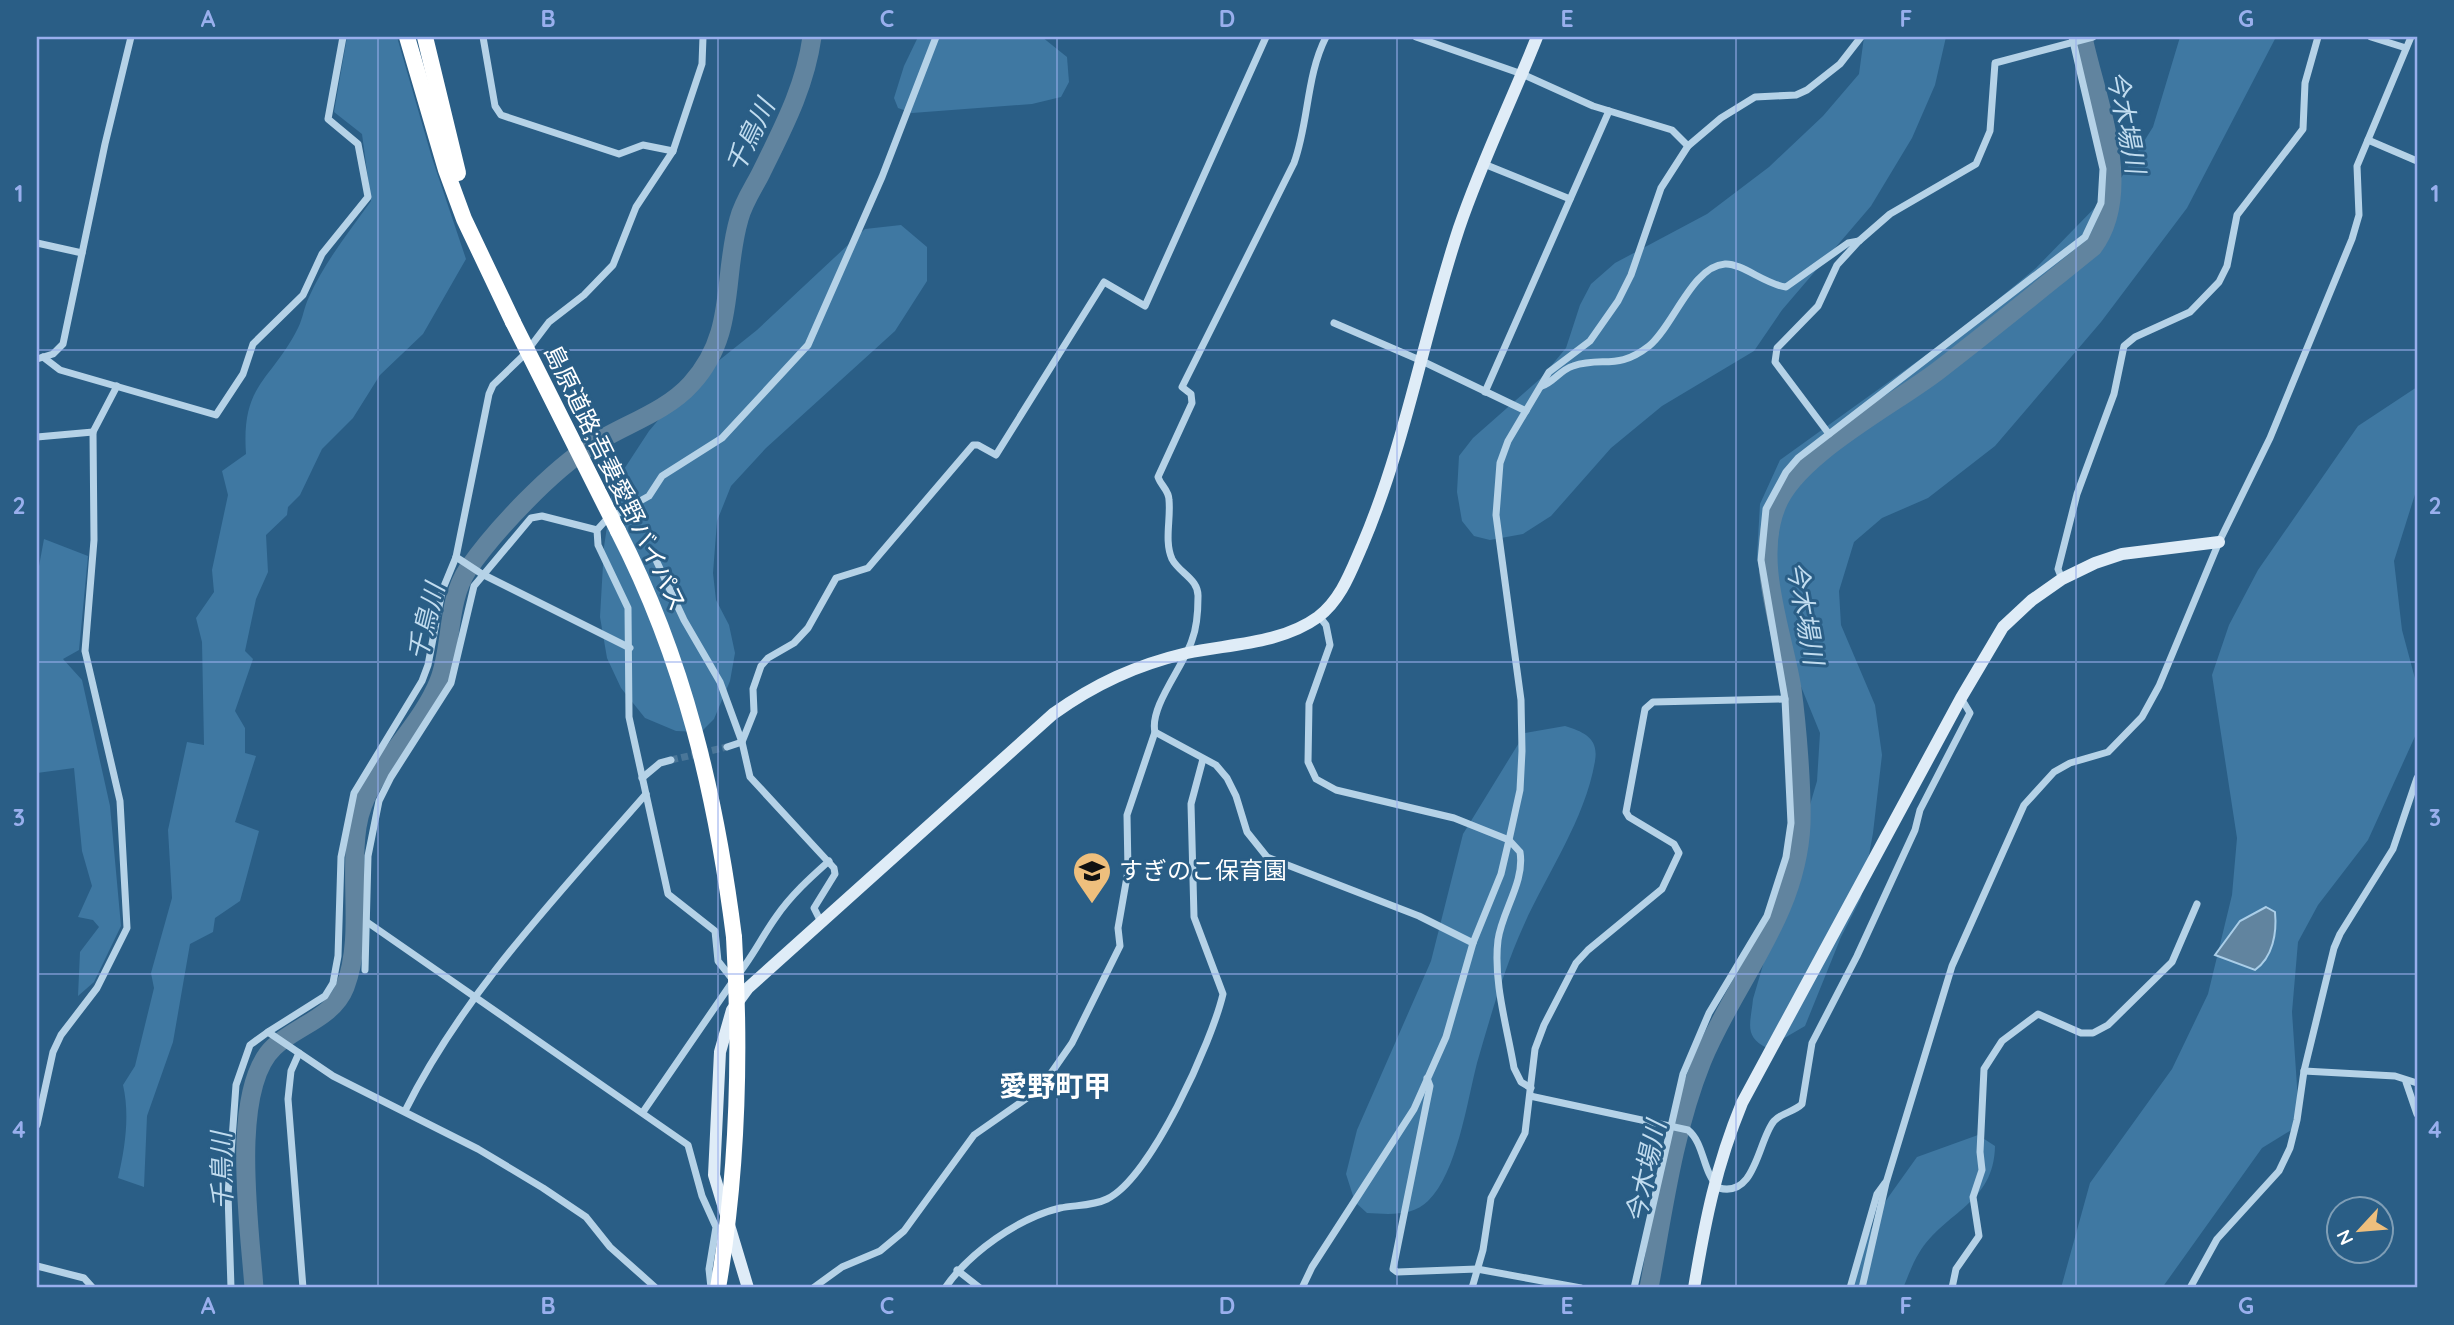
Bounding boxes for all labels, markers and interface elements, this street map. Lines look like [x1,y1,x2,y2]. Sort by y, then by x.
text: A [201,4,216,33]
text: B [540,4,556,33]
text: C [880,4,894,33]
text: D [1219,4,1235,33]
text: E [1560,4,1574,33]
text: F [1900,4,1912,33]
text: G [2238,4,2254,33]
water label: 今木場川 [2100,68,2153,179]
water label: 千鳥川 [718,91,783,178]
text: 1 [15,179,23,208]
text: 1 [2431,179,2439,208]
street label: 島原道路;吾妻愛野バイパス [538,340,693,615]
text: 2 [12,491,26,520]
text: 2 [2428,491,2442,520]
water label: 今木場川 [1780,559,1831,670]
water label: 千鳥川 [400,577,452,664]
text: 3 [13,803,25,832]
text: 3 [2429,803,2441,832]
school or university icon: すぎのこ保育園 [1071,850,1113,905]
place label: すぎのこ保育園 [1119,855,1287,885]
district label: 愛野町甲 [999,1068,1111,1103]
text: 4 [12,1115,26,1144]
water label: 今木場川 [1619,1115,1673,1226]
text: 4 [2428,1115,2442,1144]
water label: 千鳥川 [204,1129,239,1210]
north arrow [2324,1196,2394,1266]
text: N [2331,1226,2359,1249]
text: A [201,1291,216,1320]
text: B [540,1291,556,1320]
text: C [880,1291,894,1320]
text: D [1219,1291,1235,1320]
text: E [1560,1291,1574,1320]
text: F [1900,1291,1912,1320]
text: G [2238,1291,2254,1320]

